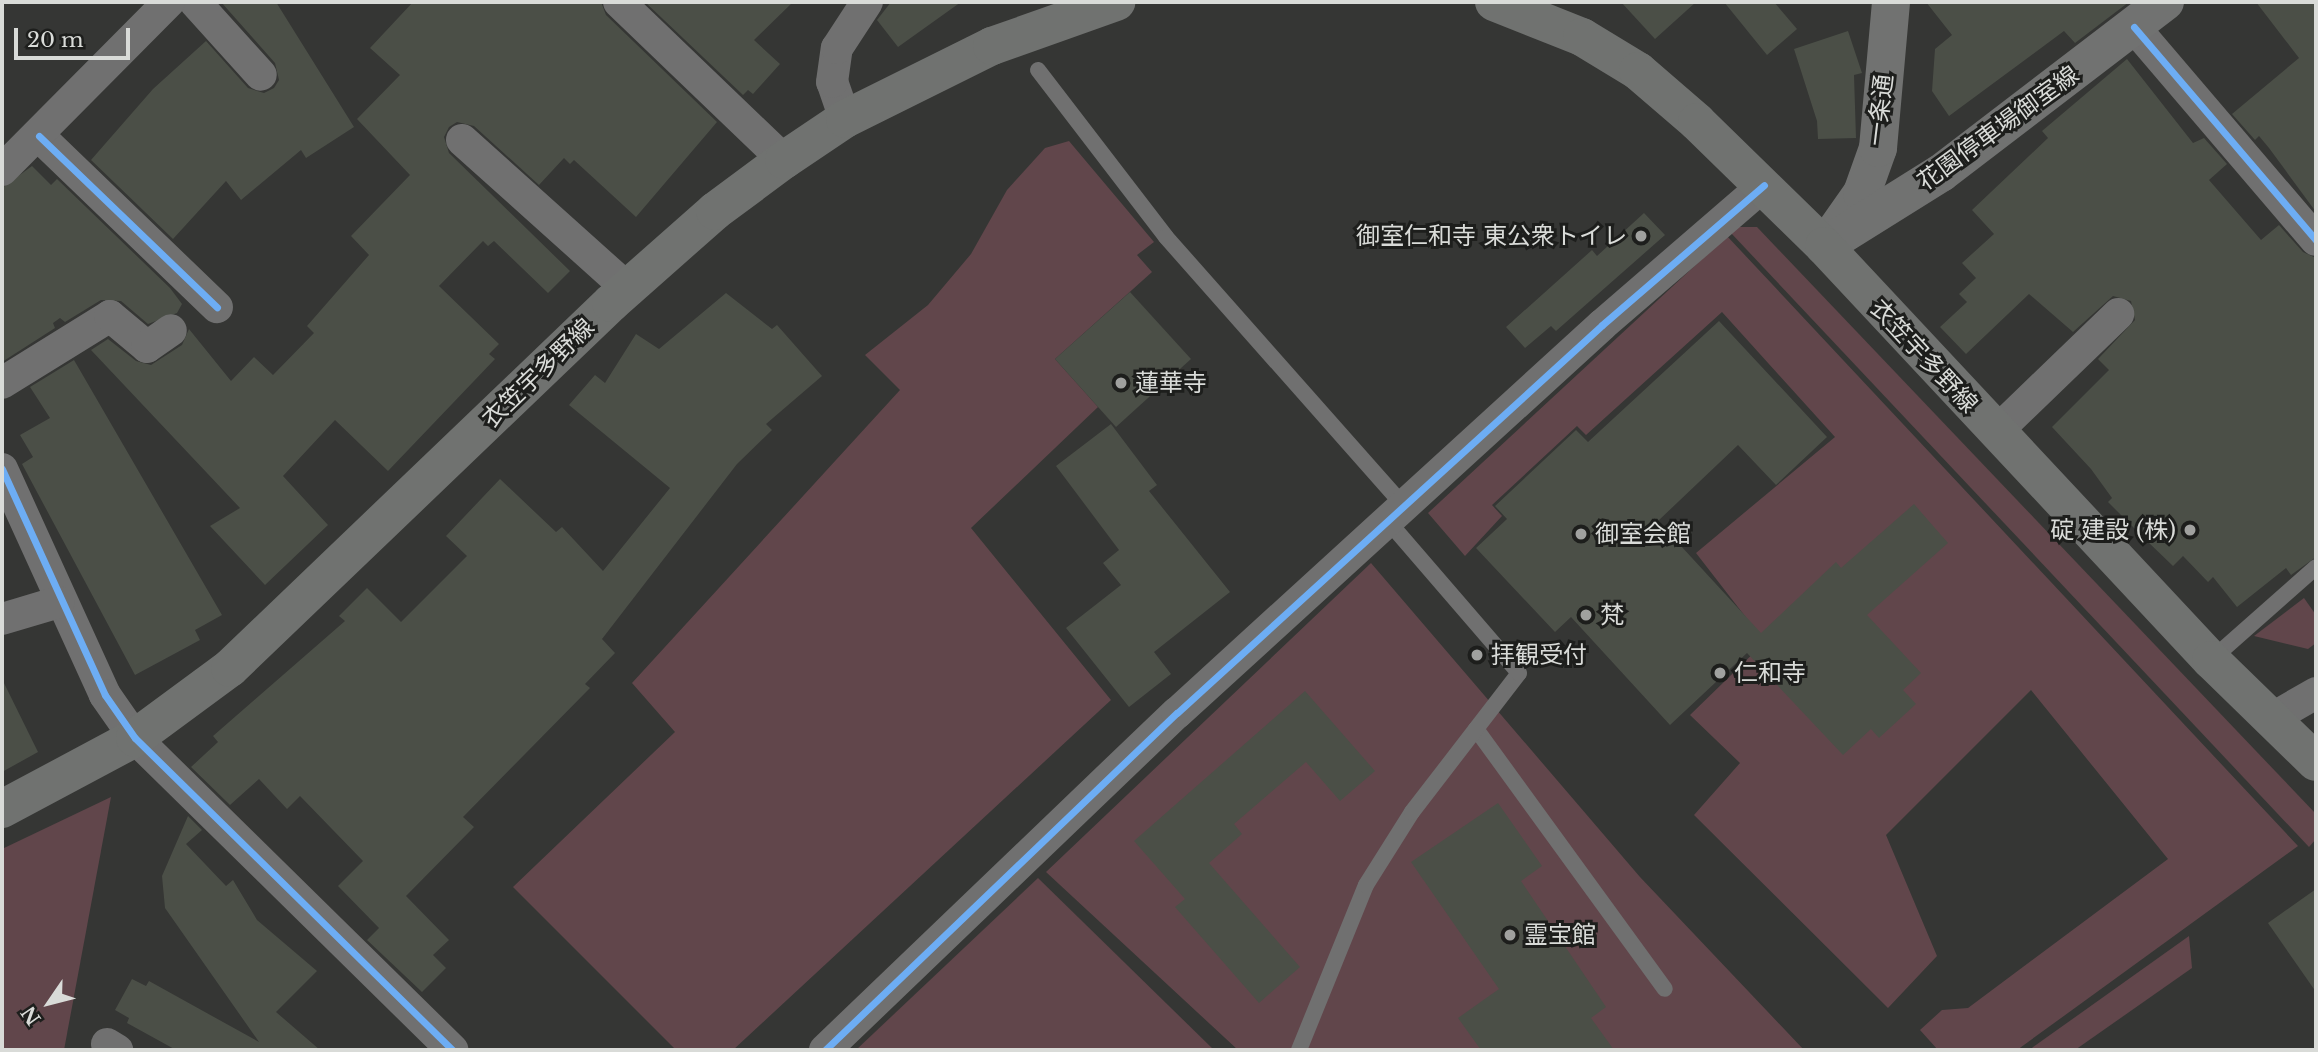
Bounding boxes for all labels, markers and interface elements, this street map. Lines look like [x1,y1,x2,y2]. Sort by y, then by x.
scale bar [18,14,133,58]
text: 20 m [27,27,84,53]
street label: 花園停車場御室線 [1912,60,2084,196]
street label: 一条通 [1861,73,1899,147]
place label: 御室仁和寺 東公衆トイレ [1356,222,1627,250]
marker: 御室仁和寺 東公衆トイレ [1633,228,1649,244]
street label: 衣笠宇多野線 [1864,294,1984,418]
street label: 衣笠宇多野線 [476,313,600,433]
place label: 蓮華寺 [1135,369,1207,397]
marker: 蓮華寺 [1113,375,1129,391]
place label: 碇 建設 (株) [2050,516,2176,544]
place label: 御室会館 [1595,520,1691,548]
marker: 碇 建設 (株) [2182,522,2198,538]
marker: 御室会館 [1573,526,1589,542]
place label: 梵 [1600,601,1624,629]
marker: 梵 [1578,607,1594,623]
place label: 拝観受付 [1491,641,1587,669]
marker: 拝観受付 [1469,647,1485,663]
place label: 仁和寺 [1734,659,1806,687]
marker: 仁和寺 [1712,665,1728,681]
place label: 霊宝館 [1524,921,1596,949]
marker: 霊宝館 [1502,927,1518,943]
north arrow [14,968,84,1038]
text: N [17,1001,46,1029]

